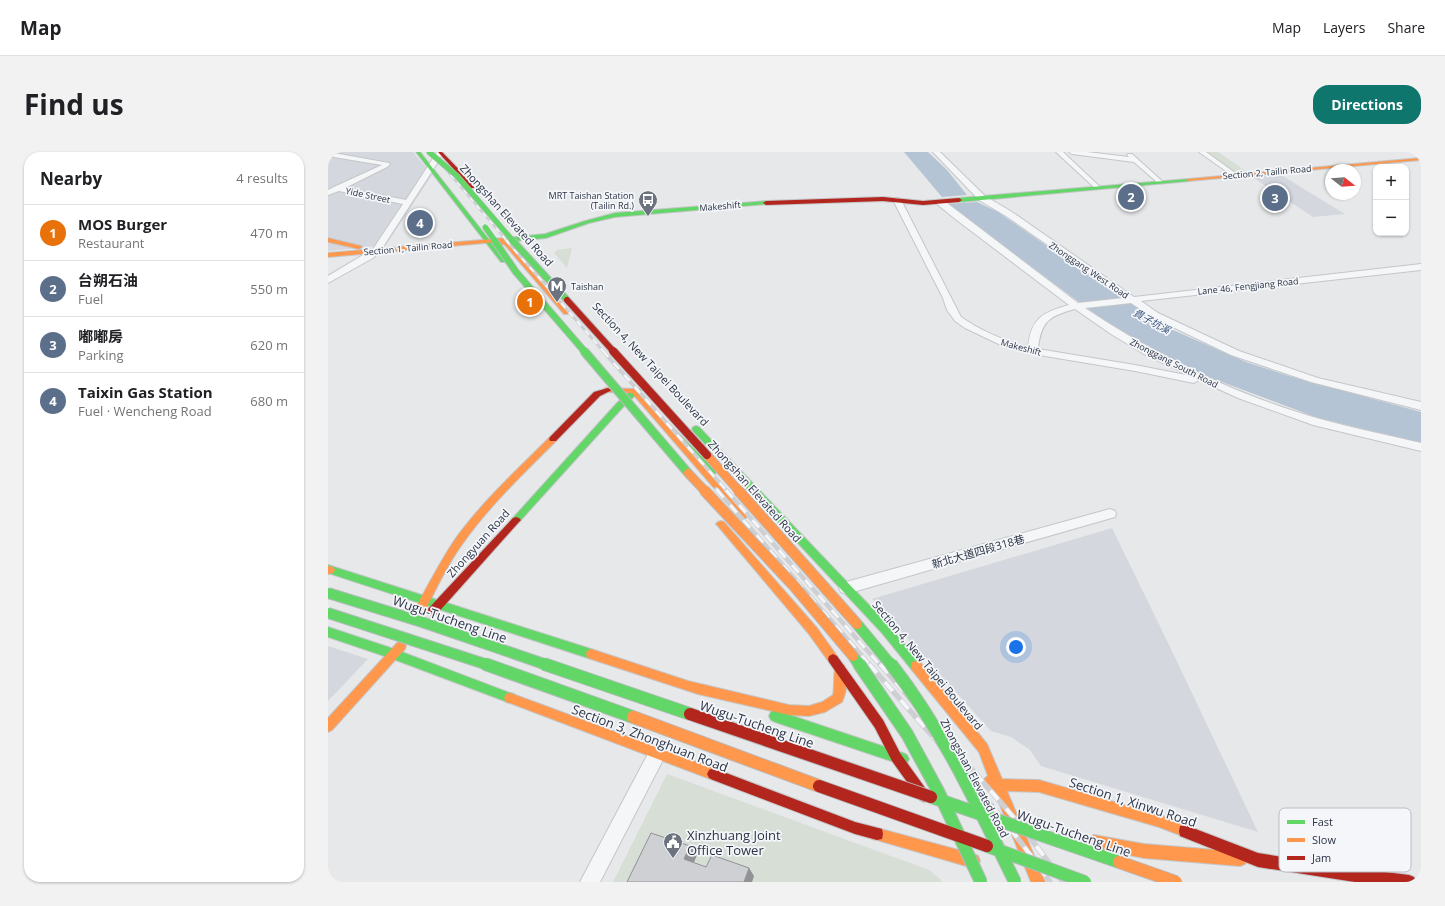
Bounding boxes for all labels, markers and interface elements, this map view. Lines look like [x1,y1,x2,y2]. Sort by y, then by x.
text: Map [20,15,61,41]
text: Map [1272,18,1301,37]
text: Layers [1323,18,1365,37]
text: Share [1387,18,1425,37]
text: Find us [24,85,124,123]
button: Directions [1313,85,1421,124]
street label: Zhongshan Elevated Road [457,161,557,269]
street label: Section 2, Tailin Road [1222,162,1312,182]
north arrow [1325,164,1361,200]
map controls [1373,164,1409,236]
button: + [1373,164,1409,200]
text: Nearby [40,167,102,190]
text: 4 results [236,169,288,187]
pin: 2 [1118,182,1144,212]
pin: 3 [1262,183,1288,213]
street label: Yide Street [344,184,392,206]
place label: MRT Taishan Station (Tailin Rd.) [549,189,634,212]
bus stop icon: MRT Taishan Station (Tailin Rd.) [637,189,659,217]
street label: Makeshift [699,198,741,214]
button: − [1373,200,1409,236]
pin: 4 [407,208,433,238]
text: MOS Burger [78,214,167,234]
text: 1 [49,224,57,242]
text: 470 m [250,224,288,242]
text: Restaurant [78,234,145,252]
street label: Section 1, Tailin Road [363,238,453,258]
street label: Zhonggang West Road [1046,238,1132,302]
text: 台朔石油 [78,270,138,290]
street label: Lane 46, Fengjiang Road [1197,274,1299,298]
metro station icon: Taishan [546,275,568,303]
text: 2 [49,280,57,298]
text: 550 m [250,280,288,298]
place label: Taishan [571,280,604,293]
pin: 1 [517,287,543,317]
text: Fuel [78,290,103,308]
street label: Section 4, New Taipei Boulevard [590,299,712,429]
water label: 貴子坑溪 [1131,305,1175,338]
text: 嘟嘟房 [78,326,123,346]
street label: Makeshift [999,335,1043,359]
street label: Zhonggang South Road [1128,335,1220,391]
text: 3 [49,336,57,354]
text: 620 m [250,336,288,354]
text: Parking [78,346,124,364]
text: Taixin Gas Station [78,382,213,402]
text: 4 [49,392,57,410]
text: 680 m [250,392,288,410]
text: Fuel · Wencheng Road [78,402,212,420]
street label: Zhongshan Elevated Road [705,437,805,545]
street label: Zhongyuan Road [443,506,513,580]
street label: 新北大道四段318巷 [930,531,1026,571]
street label: Wugu-Tucheng Line [391,591,509,647]
street label: Section 4, New Taipei Boulevard [870,597,986,733]
your location [1006,637,1026,657]
street label: Wugu-Tucheng Line [698,696,816,752]
street label: Section 3, Zhonghuan Road [569,700,731,776]
street label: Zhongshan Elevated Road [937,716,1013,840]
street label: Section 1, Xinwu Road [1067,773,1199,831]
street label: Wugu-Tucheng Line [1015,805,1133,861]
legend [1279,808,1411,872]
text: Fast [1312,814,1333,829]
place label: Xinzhuang Joint Office Tower [687,826,781,859]
public building icon: Xinzhuang Joint Office Tower [662,831,684,859]
text: Slow [1312,832,1336,847]
text: Jam [1311,850,1331,865]

